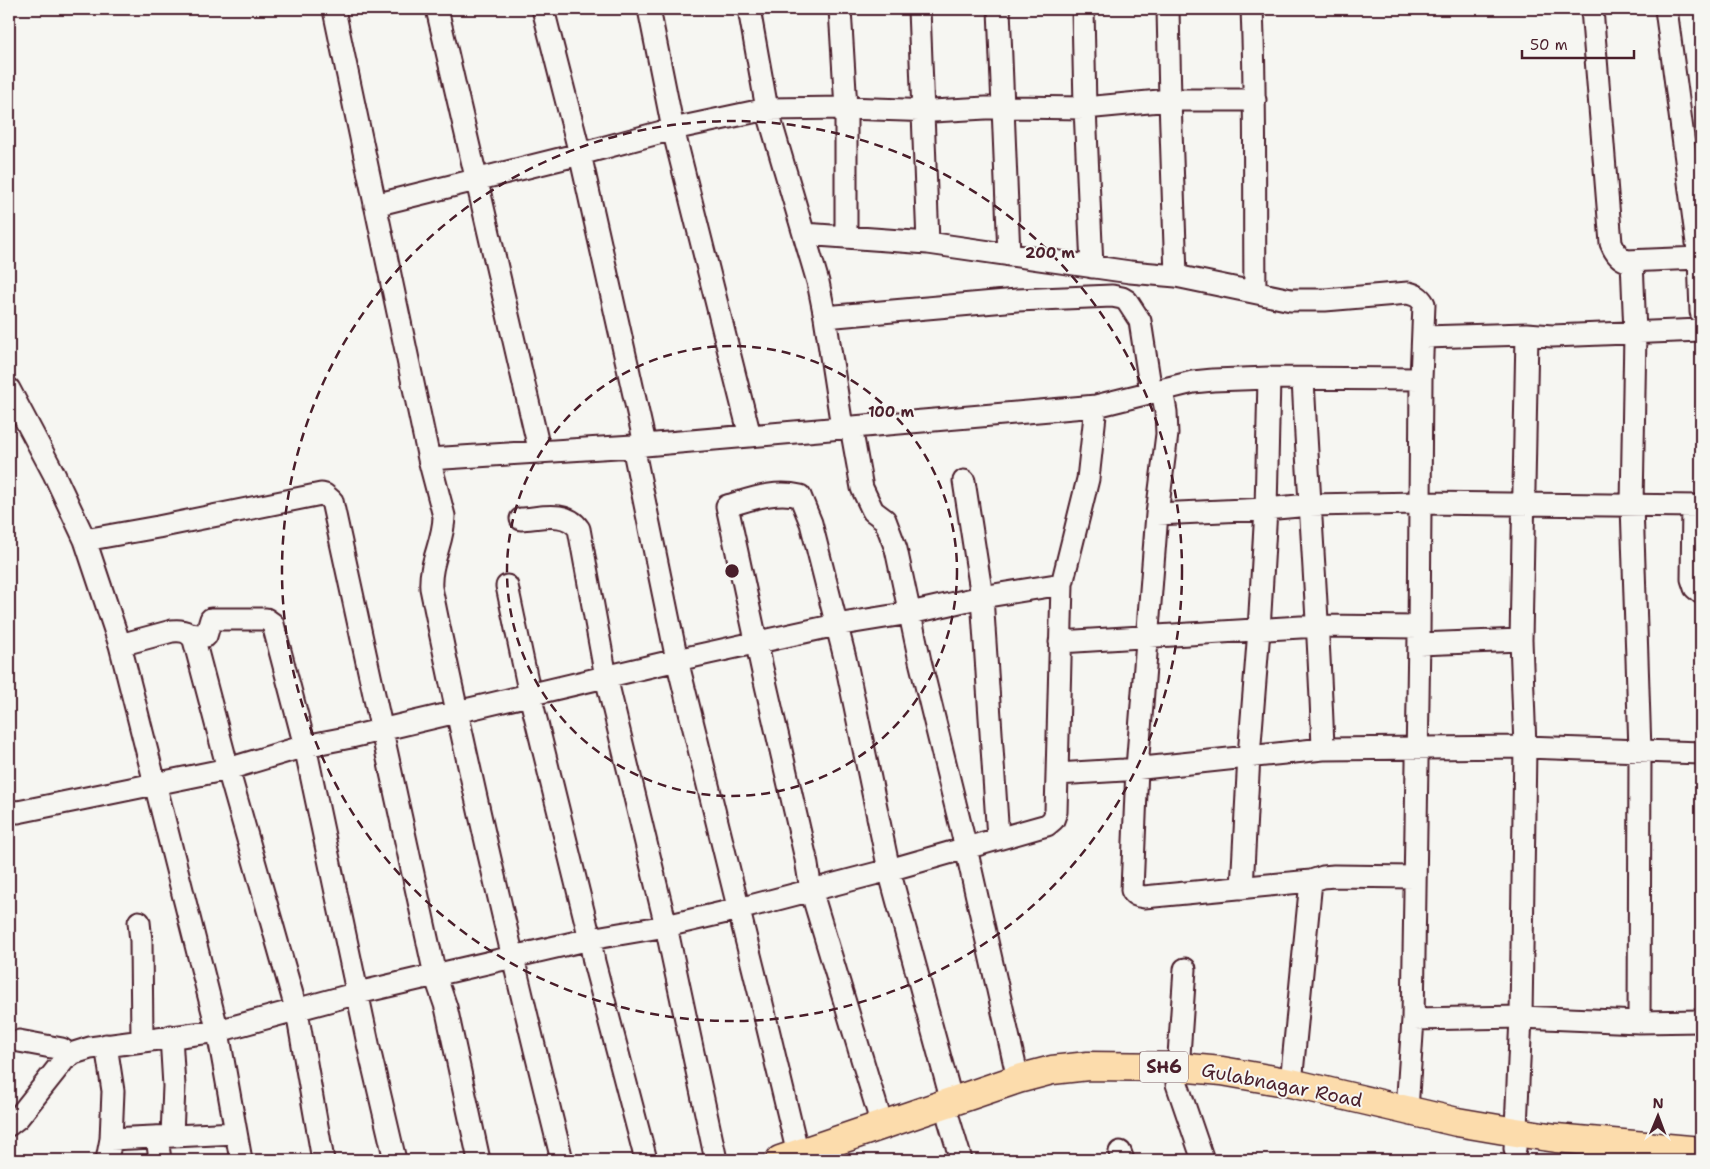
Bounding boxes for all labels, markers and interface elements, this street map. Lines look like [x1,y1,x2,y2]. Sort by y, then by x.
scale bar [1522,28,1635,60]
text: 50 m [1530,35,1568,55]
text: 200 m [1025,243,1075,263]
text: 100 m [868,402,914,422]
centre of rings [723,562,741,580]
road number: SH6 [1140,1052,1188,1082]
street label: Gulabnagar Road [1199,1057,1365,1113]
north arrow [1632,1092,1682,1142]
text: N [1653,1094,1664,1112]

